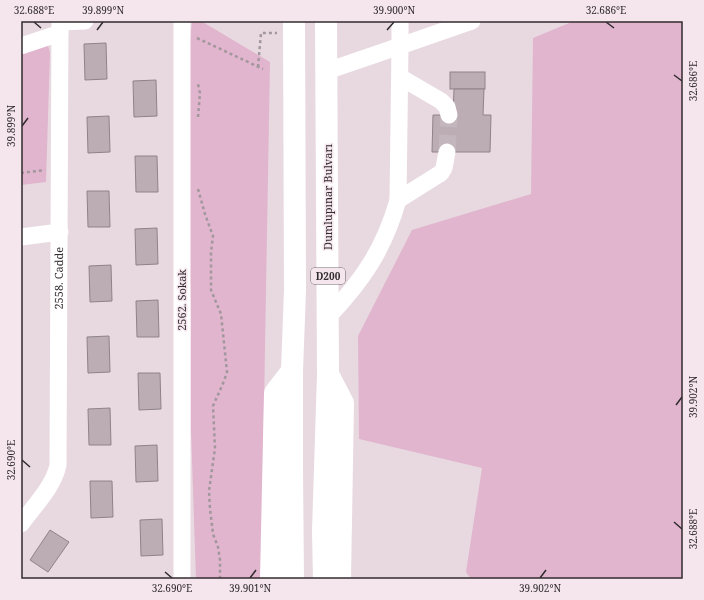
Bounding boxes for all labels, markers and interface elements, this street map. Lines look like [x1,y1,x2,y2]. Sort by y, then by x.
text: 32.688°E [14,3,54,17]
text: 39.899°N [82,3,124,17]
text: 39.900°N [373,3,415,17]
text: 32.686°E [586,3,626,17]
text: 32.686°E [686,61,700,101]
text: 39.899°N [4,105,18,147]
street label: Dumlupınar Bulvarı [320,143,335,250]
street label: 2558. Cadde [51,247,66,310]
road number: D200 [311,268,345,284]
street label: 2562. Sokak [174,269,189,331]
text: 39.902°N [686,376,700,418]
text: 32.690°E [4,440,18,480]
text: 32.688°E [686,509,700,549]
text: 32.690°E [152,581,192,595]
text: 39.901°N [229,581,271,595]
text: 39.902°N [519,581,561,595]

